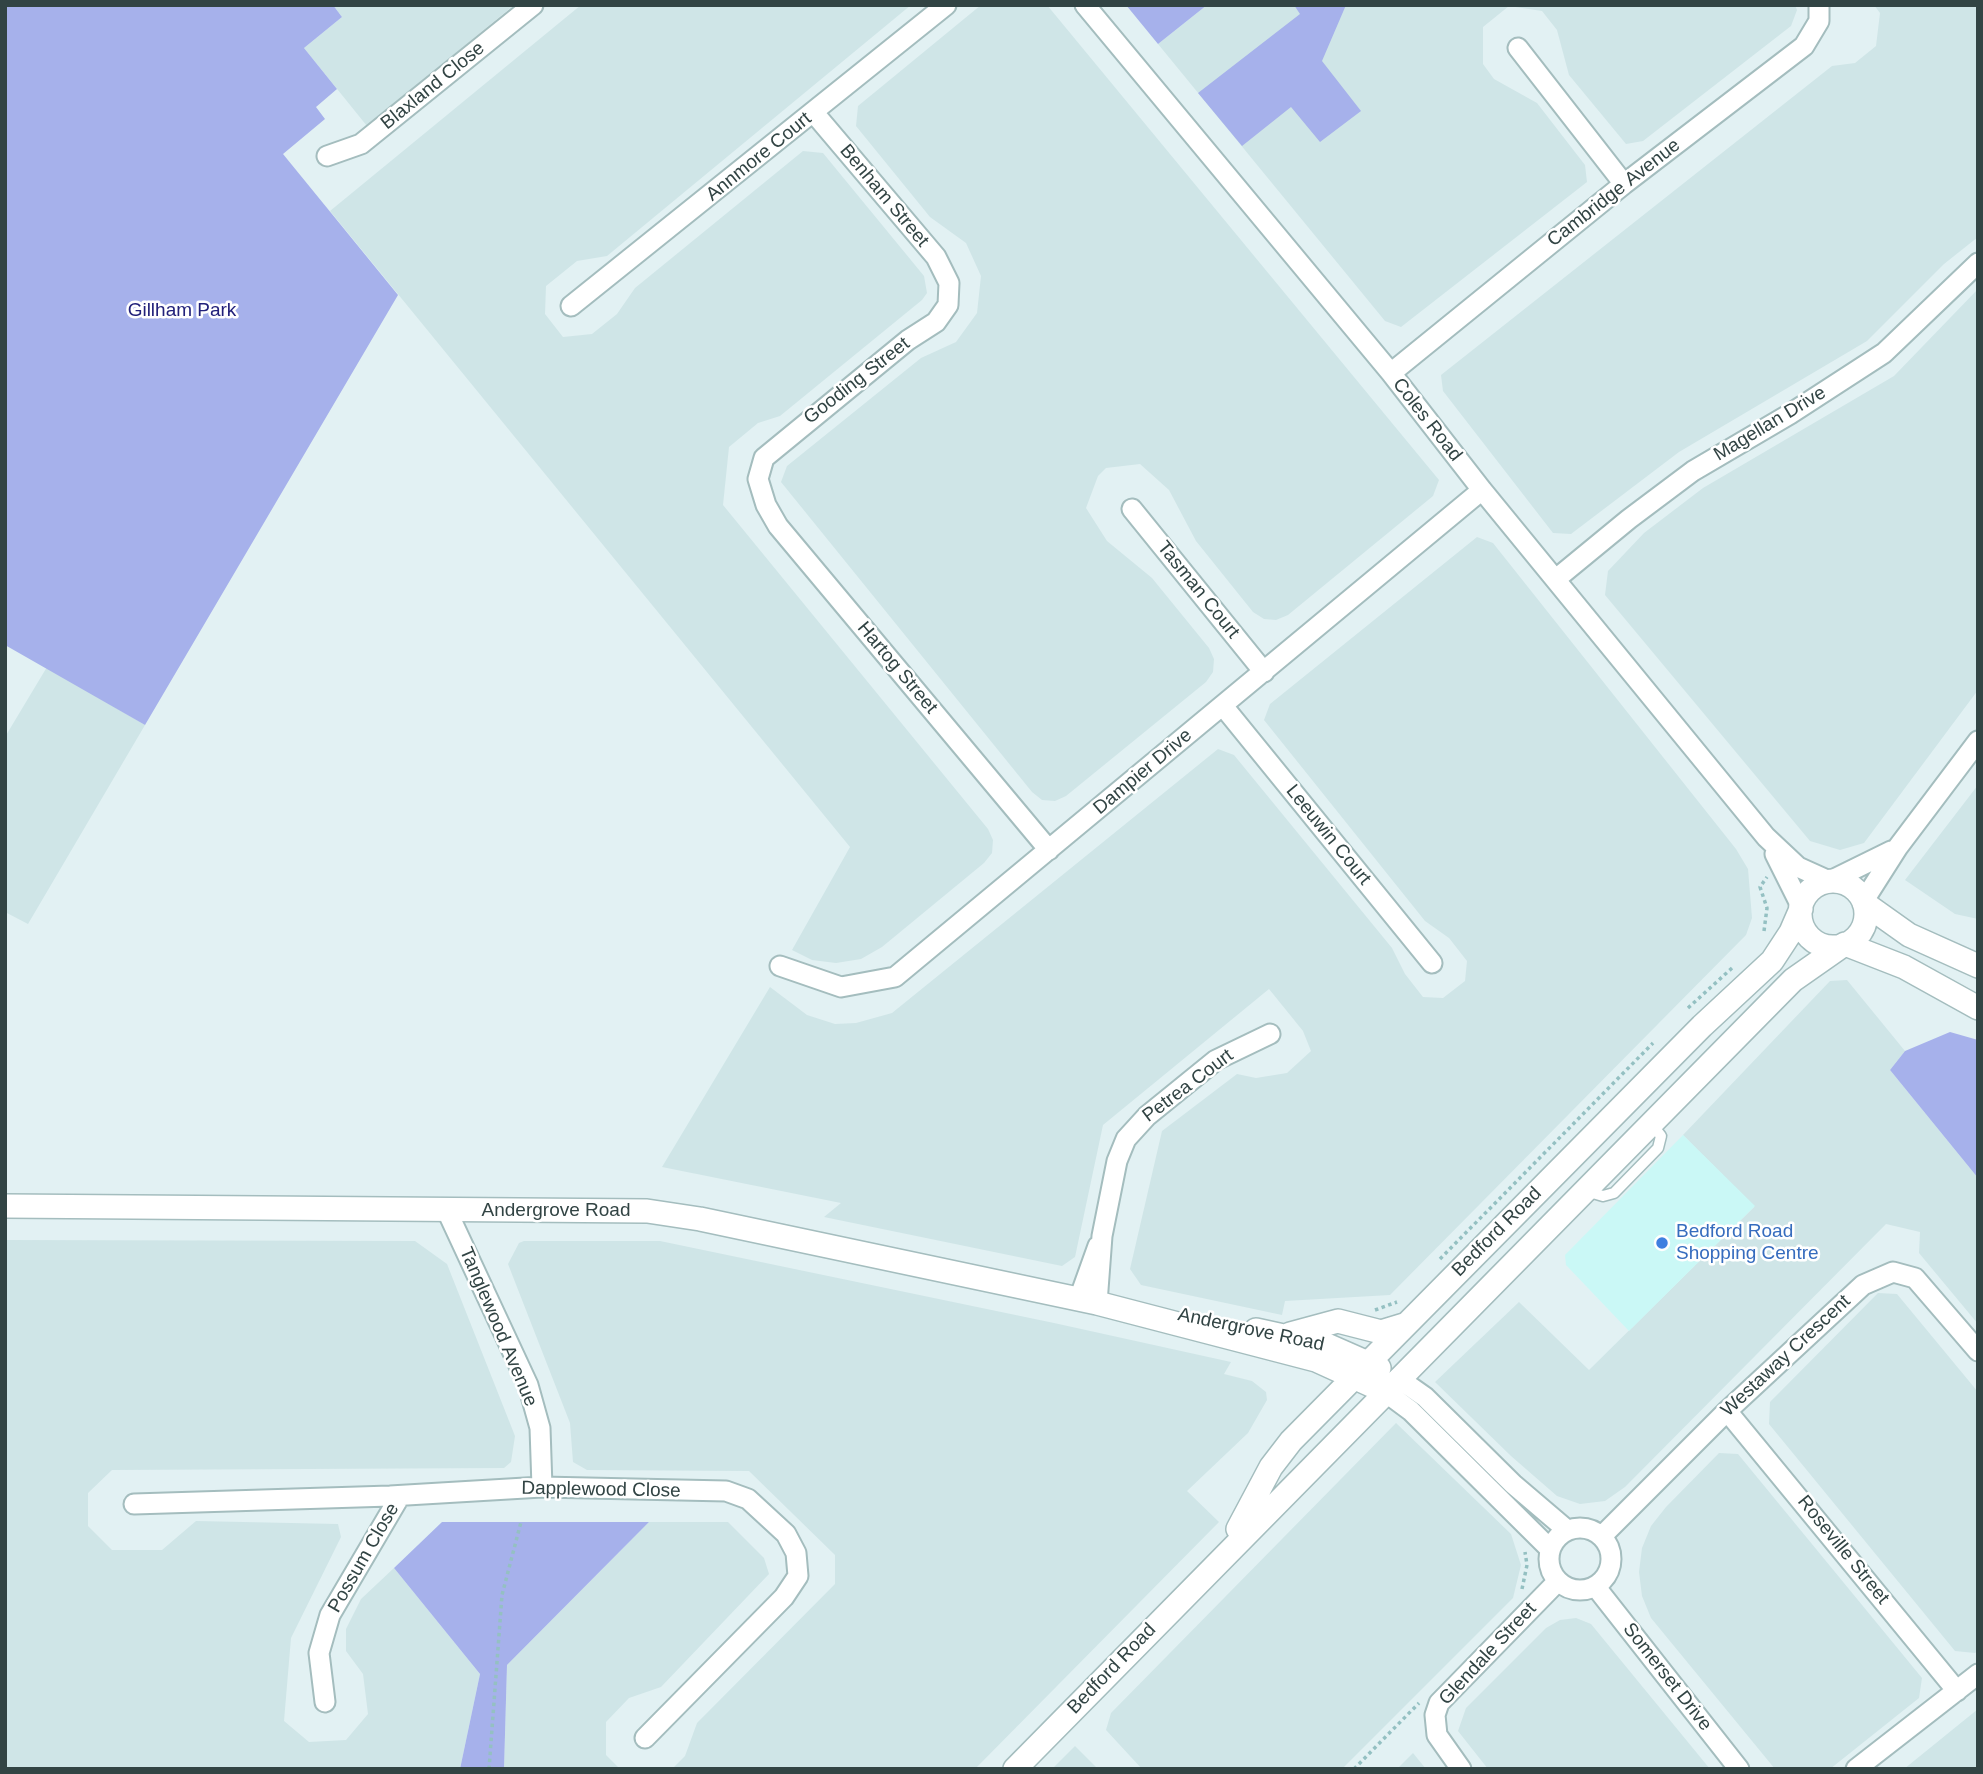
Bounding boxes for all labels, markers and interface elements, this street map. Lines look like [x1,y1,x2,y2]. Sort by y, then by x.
street label: Blaxland Close [377,37,489,135]
street label: Annmore Court [702,108,816,206]
street label: Cambridge Avenue [1543,134,1685,252]
street label: Benham Street [835,140,933,252]
park label: Gillham Park [128,300,236,322]
street label: Gooding Street [800,333,914,429]
street label: Coles Road [1387,374,1467,466]
street label: Magellan Drive [1710,382,1830,466]
street label: Tasman Court [1152,537,1244,643]
street label: Hartog Street [852,617,942,719]
street label: Dampier Drive [1089,724,1197,820]
street label: Leeuwin Court [1281,780,1375,890]
street label: Petrea Court [1138,1044,1238,1128]
street label: Bedford Road [1447,1182,1547,1282]
street label: Andergrove Road [482,1200,630,1222]
place label: Bedford Road Shopping Centre [1676,1221,1819,1265]
marker: Bedford Road Shopping Centre [1654,1235,1670,1251]
street label: Tanglewood Avenue [454,1244,542,1410]
street label: Westaway Crescent [1717,1290,1855,1422]
street label: Andergrove Road [1176,1303,1326,1357]
street label: Dapplewood Close [521,1477,681,1503]
street label: Roseville Street [1792,1491,1894,1609]
street label: Possum Close [324,1499,404,1617]
street label: Glendale Street [1435,1598,1541,1710]
street label: Somerset Drive [1618,1618,1716,1736]
street label: Bedford Road [1063,1619,1161,1719]

